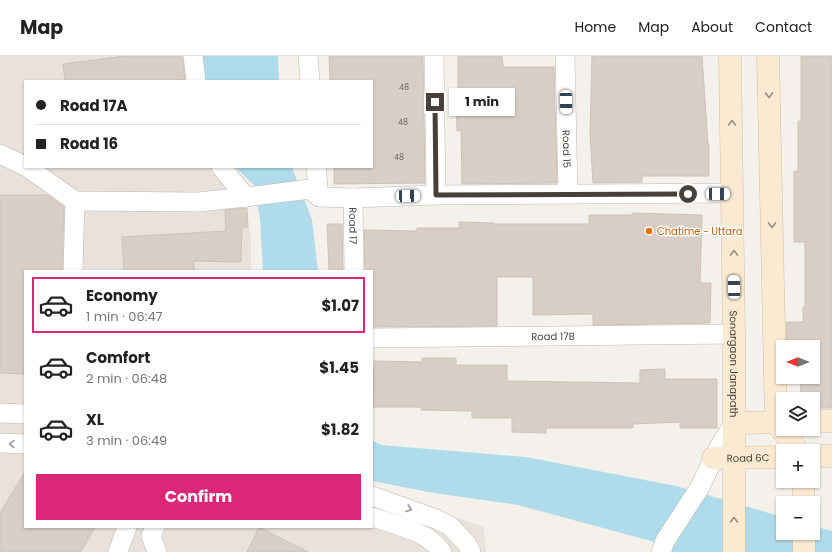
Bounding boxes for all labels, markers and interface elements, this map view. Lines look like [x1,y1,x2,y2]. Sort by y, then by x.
text: Map [20,14,63,41]
text: Home [574,17,616,37]
text: Map [638,17,669,37]
text: About [691,17,733,37]
text: Contact [755,17,812,37]
house number: 48 [399,82,409,93]
callout: 1 min [449,88,515,116]
car [560,90,572,114]
text: 1 min [465,92,499,111]
one-way arrow [765,92,773,98]
route end [426,93,444,111]
text: Road 17A [60,95,128,116]
house number: 48 [398,117,408,128]
one-way arrow [728,120,736,126]
street label: Road 15 [559,130,575,168]
text: Road 16 [60,133,118,154]
house number: 48 [394,152,404,163]
route start [679,185,697,203]
car [706,188,730,200]
car [396,190,420,202]
street label: Road 17 [346,207,361,245]
one-way arrow [768,222,776,228]
place label: Chatime - Uttara [657,224,743,239]
marker: Chatime - Uttara [644,226,654,236]
one-way arrow [730,250,738,256]
car [728,275,740,299]
text: Economy [86,285,158,306]
icon: car [38,287,74,323]
text: $1.07 [321,295,359,316]
text: 1 min · 06:47 [86,307,163,326]
street label: Sonargaon Janapath [726,310,742,417]
street label: Road 17B [531,328,575,344]
north arrow [776,340,820,384]
map controls [776,340,820,540]
text: Comfort [86,347,150,368]
icon: car [38,349,74,385]
text: $1.45 [319,357,359,378]
text: 2 min · 06:48 [86,369,167,388]
button: layers [776,392,820,436]
text: XL [86,409,104,430]
icon: car [38,411,74,447]
text: $1.82 [321,419,359,440]
text: 3 min · 06:49 [86,431,167,450]
one-way arrow [9,439,16,448]
button: + [776,444,820,488]
street label: Road 6C [726,450,770,465]
button: Confirm [36,474,361,520]
button: − [776,496,820,540]
one-way arrow [405,505,412,513]
one-way arrow [730,517,738,523]

